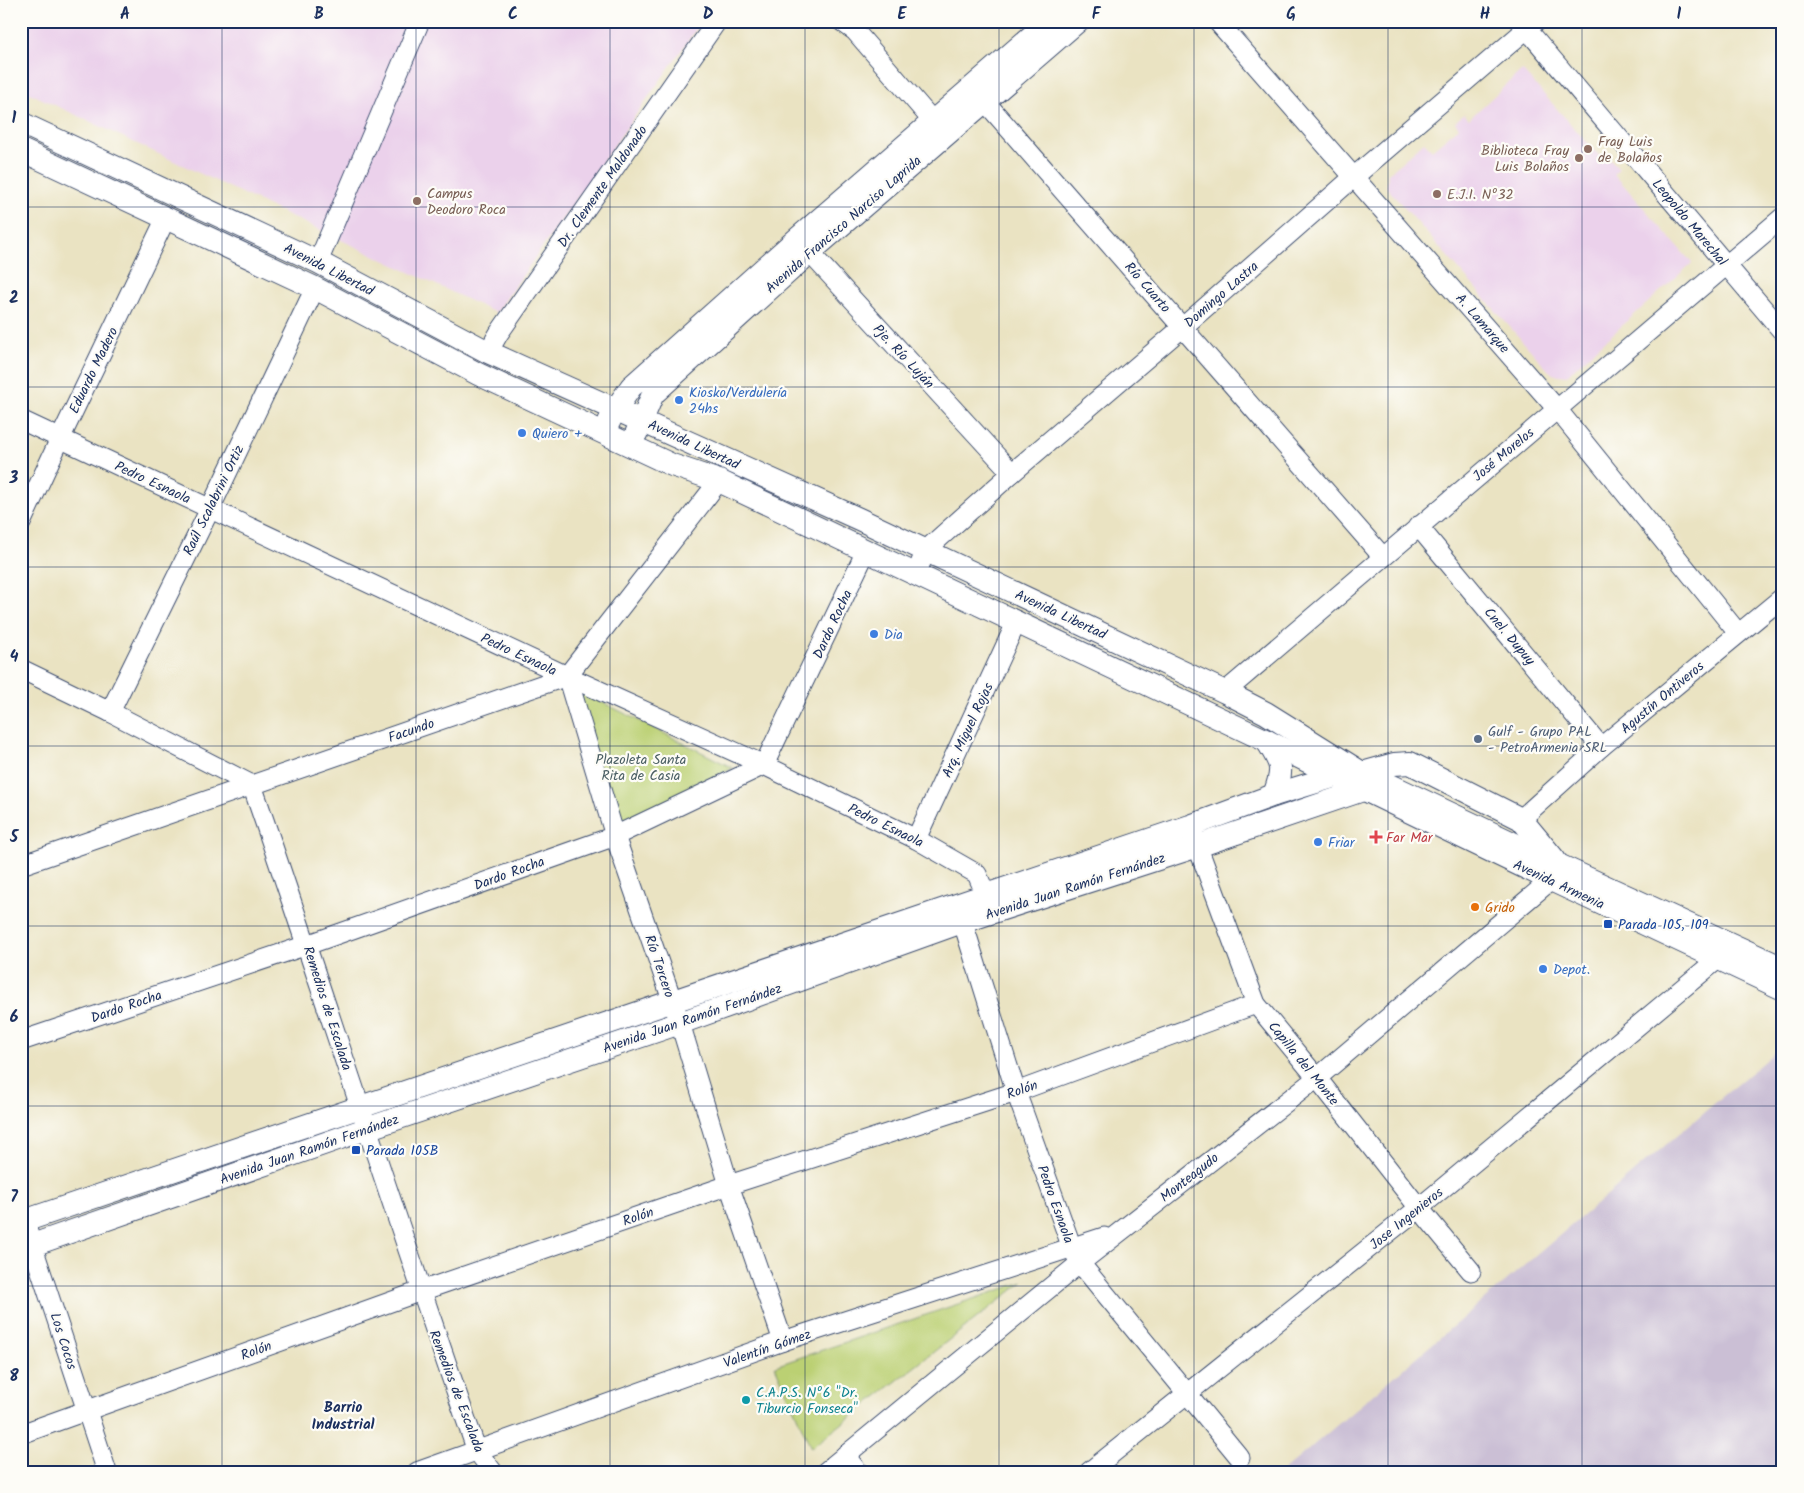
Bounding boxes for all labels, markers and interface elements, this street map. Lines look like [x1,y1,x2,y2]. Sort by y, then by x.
text: A [120,2,130,27]
text: B [314,2,324,27]
text: C [508,2,518,27]
text: D [703,2,714,27]
text: E [898,2,908,27]
text: F [1092,2,1102,27]
text: G [1286,2,1296,27]
text: H [1480,2,1490,27]
text: I [1677,2,1682,27]
text: 1 [12,106,17,131]
street label: Dr. Clemente Maldonado [552,121,653,252]
place label: Fray Luis de Bolaños [1598,131,1662,169]
place label: Biblioteca Fray Luis Bolaños [1481,140,1569,178]
marker: Fray Luis de Bolaños [1582,143,1594,155]
street label: Avenida Francisco Narciso Laprida [761,151,927,299]
marker: Biblioteca Fray Luis Bolaños [1573,152,1585,164]
street label: Leopoldo Marechal [1646,174,1733,272]
place label: Campus Deodoro Roca [427,183,506,221]
place label: E.J.I. Nº32 [1447,184,1514,206]
marker: E.J.I. Nº32 [1431,188,1443,200]
marker: Campus Deodoro Roca [411,195,423,207]
street label: Avenida Libertad [279,238,379,303]
street label: Domingo Lastra [1179,256,1264,333]
street label: Río Cuarto [1119,257,1176,318]
text: 2 [9,286,19,311]
street label: A. Lamarque [1450,289,1515,359]
street label: Pje. Río Luján [867,319,939,394]
street label: Eduardo Madero [63,323,124,417]
place label: Kiosko/Verdulería 24hs [689,382,787,420]
marker: Kiosko/Verdulería 24hs [673,394,685,406]
street label: Avenida Libertad [644,414,744,476]
street label: José Morelos [1468,422,1539,487]
place label: Quiero + [532,423,583,445]
marker: Quiero + [516,427,528,439]
street label: Raúl Scalabrini Ortiz [178,441,250,559]
street label: Pedro Esnaola [111,456,194,510]
text: 3 [9,466,19,491]
street label: Avenida Libertad [1011,584,1111,646]
street label: Dardo Rocha [807,586,859,663]
street label: Cnel. Dupuy [1478,603,1541,671]
place label: Dia [884,624,903,646]
street label: Pedro Esnaola [477,628,560,682]
marker: Dia [868,628,880,640]
text: 4 [10,645,19,670]
street label: Agustín Ontiveros [1616,656,1709,740]
street label: Arq. Miguel Rojas [936,679,1000,781]
street label: Facundo [385,713,437,749]
place label: Gulf - Grupo PAL - PetroArmenia SRL [1488,721,1607,759]
marker: Gulf - Grupo PAL - PetroArmenia SRL [1472,733,1484,745]
park label: Plazoleta Santa Rita de Casia [596,749,686,787]
street label: Pedro Esnaola [844,798,927,854]
text: 5 [9,825,20,850]
place label: Far Mar [1386,827,1434,849]
marker: Far Mar [1370,831,1382,843]
place label: Friar [1328,832,1356,854]
marker: Friar [1312,836,1324,848]
street label: Avenida Juan Ramón Fernández [982,847,1168,926]
street label: Dardo Rocha [471,851,548,897]
street label: Avenida Armenia [1509,854,1608,916]
place label: Grido [1485,897,1515,919]
marker: Grido [1469,901,1481,913]
place label: Parada 105, 109 [1618,914,1709,936]
marker: Parada 105, 109 [1602,918,1614,930]
street label: Río Tercero [638,932,680,1001]
street label: Remedios de Escalada [297,943,358,1073]
place label: Depot. [1553,959,1590,981]
marker: Depot. [1537,963,1549,975]
street label: Avenida Juan Ramón Fernández [600,978,785,1060]
street label: Dardo Rocha [88,984,165,1029]
text: 6 [10,1005,19,1030]
street label: Capilla del Monte [1262,1017,1345,1111]
street label: Rolón [1004,1074,1041,1106]
street label: Avenida Juan Ramón Fernández [217,1109,402,1191]
place label: Parada 105B [366,1140,438,1162]
marker: Parada 105B [350,1144,362,1156]
street label: Monteagudo [1155,1148,1224,1208]
street label: Pedro Esnaola [1031,1162,1079,1247]
street label: Jose Ingenieros [1365,1182,1448,1256]
text: 7 [10,1185,18,1210]
street label: Rolón [620,1201,657,1233]
street label: Los Cocos [43,1310,83,1373]
street label: Valentín Gómez [720,1324,814,1374]
street label: Remedios de Escalada [423,1327,490,1456]
street label: Rolón [238,1335,275,1367]
text: 8 [9,1364,19,1389]
place label: C.A.P.S. Nº6 "Dr. Tiburcio Fonseca" [756,1382,858,1420]
marker: C.A.P.S. Nº6 "Dr. Tiburcio Fonseca" [740,1394,752,1406]
district label: Barrio Industrial [311,1396,375,1437]

